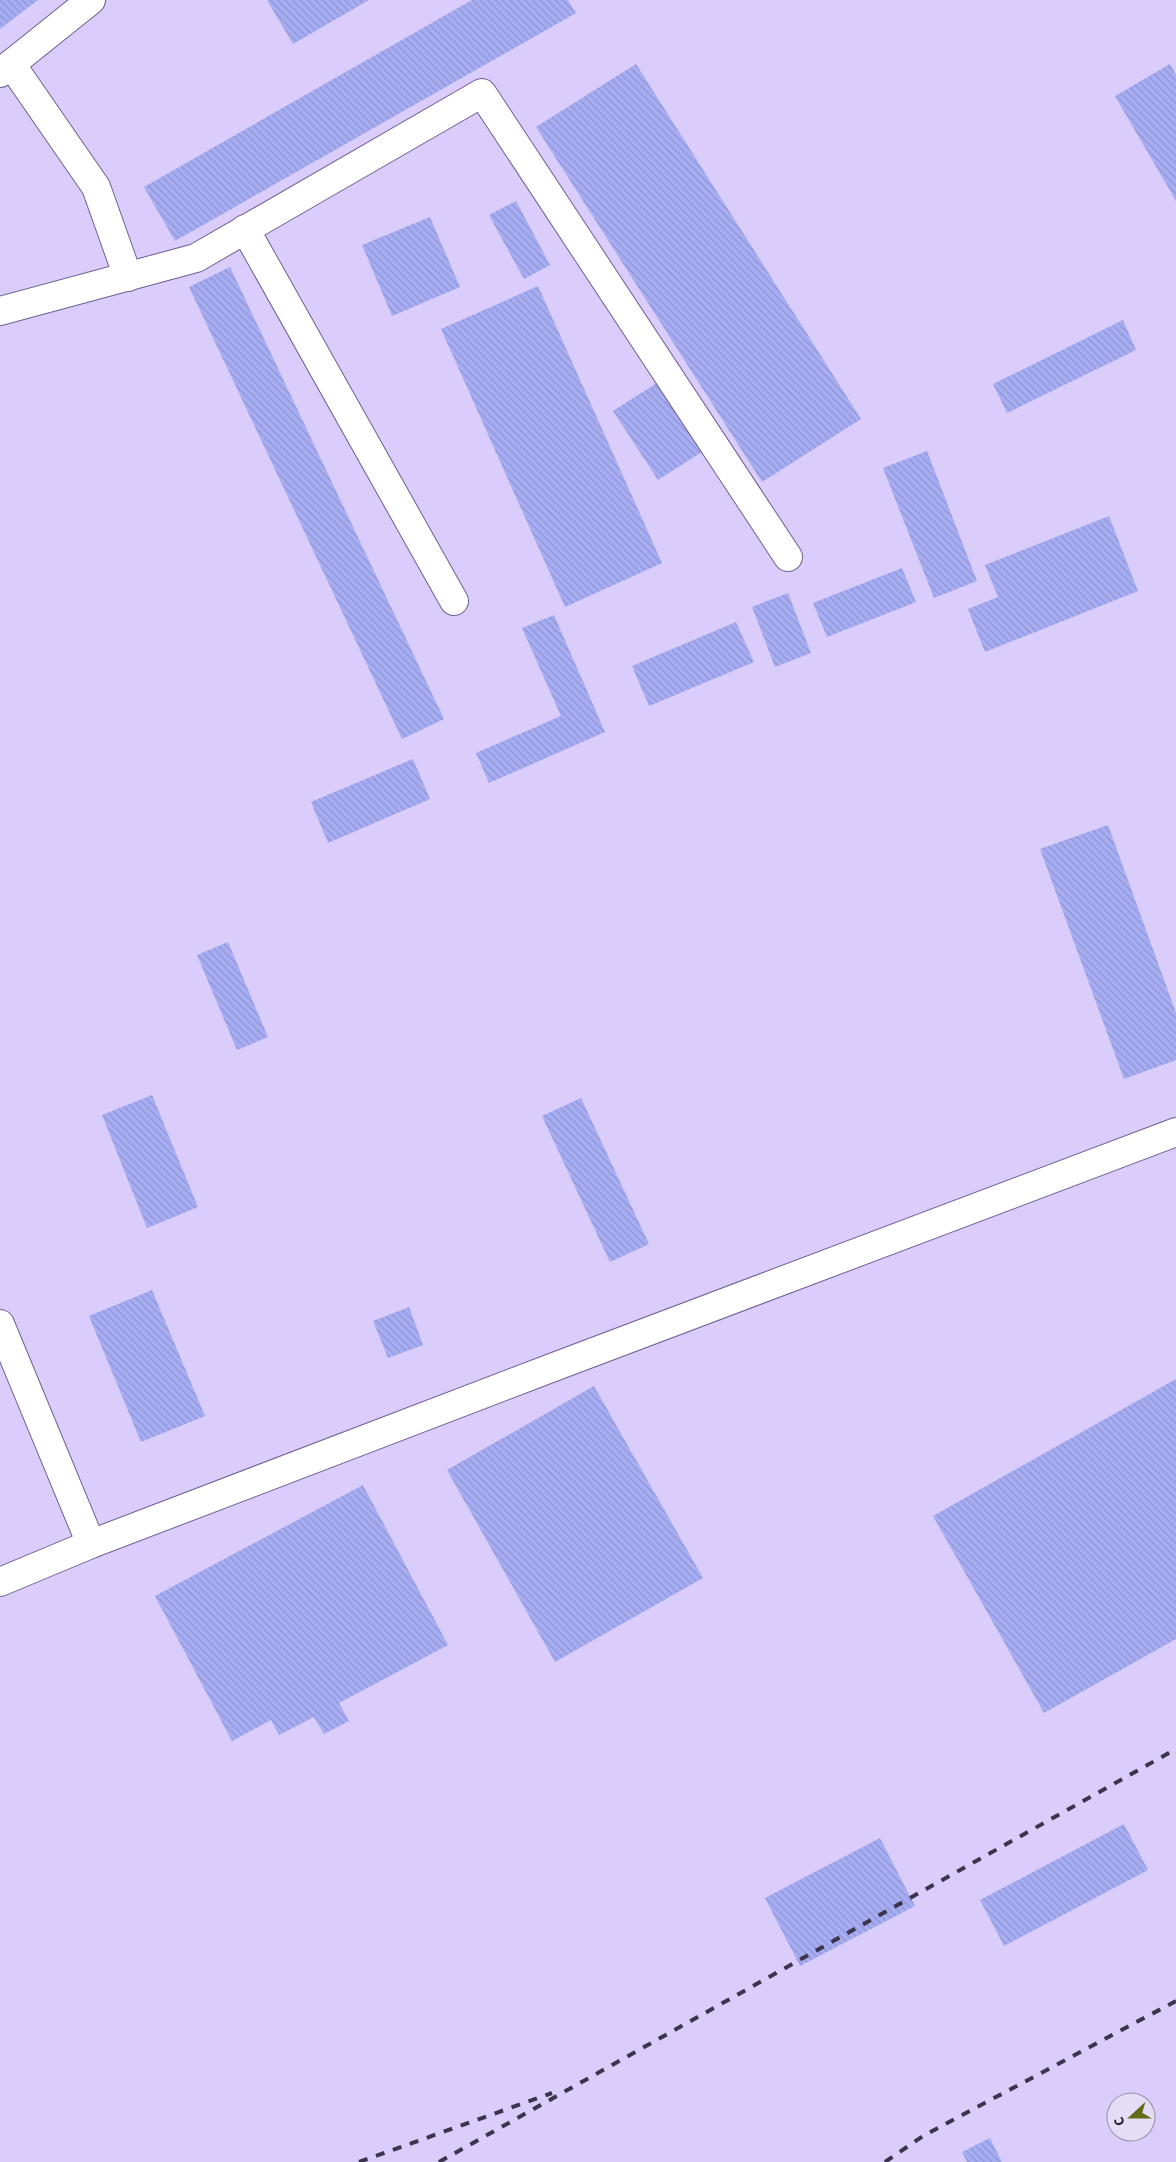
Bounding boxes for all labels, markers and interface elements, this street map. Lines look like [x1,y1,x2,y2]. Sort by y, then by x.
north arrow [1106,2092,1156,2142]
text: С [1109,2114,1131,2129]

